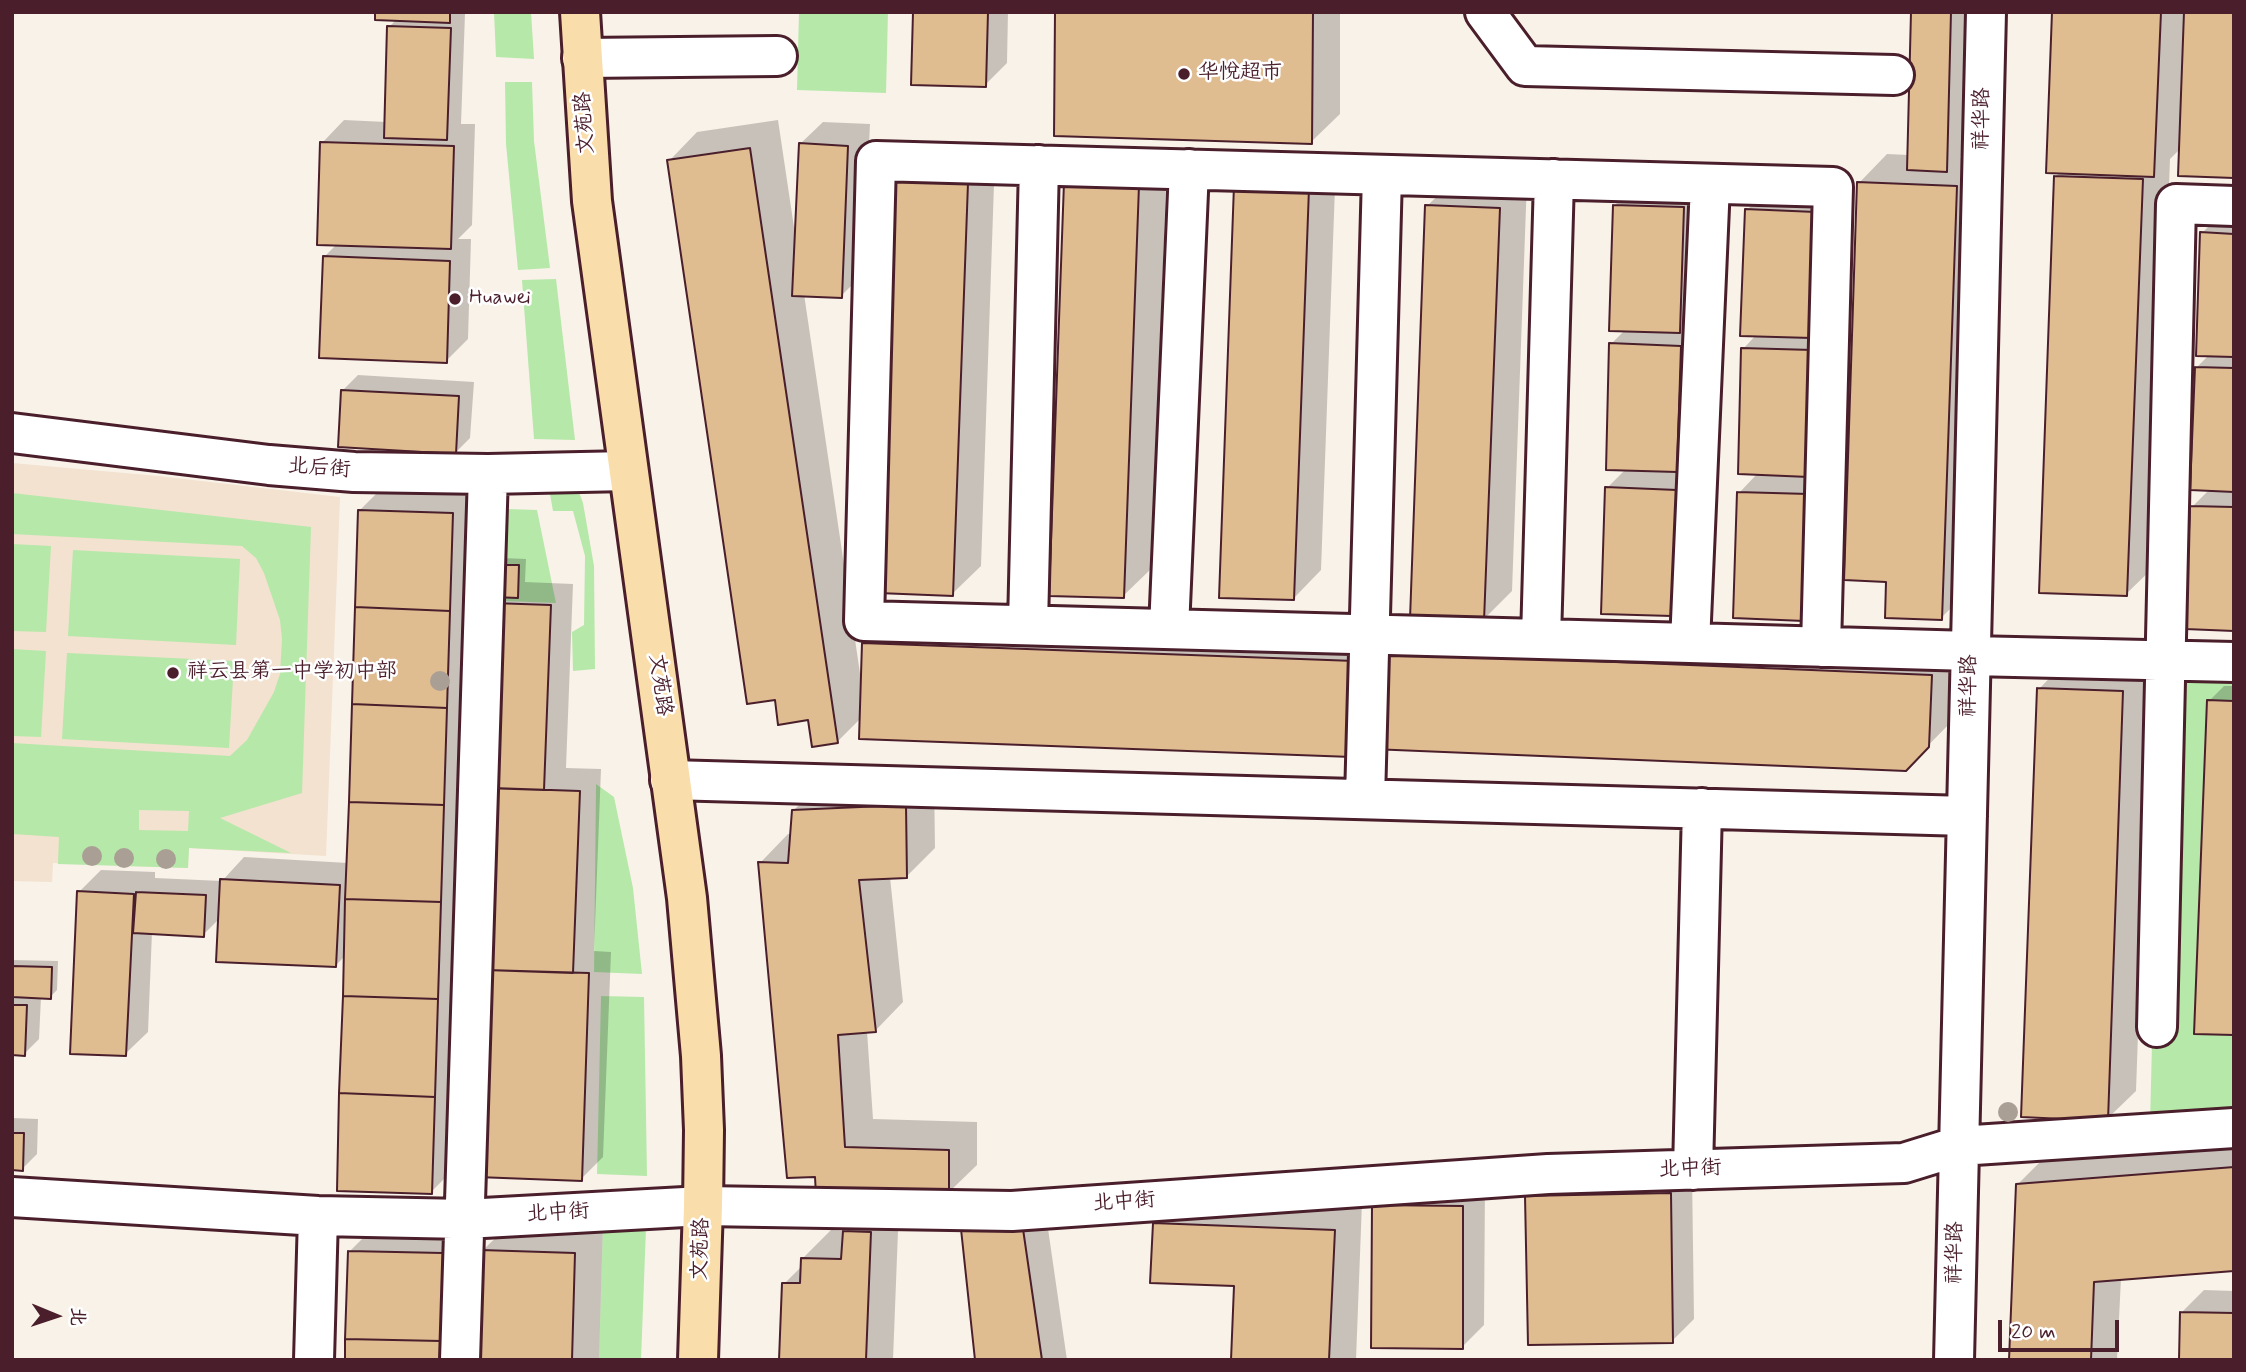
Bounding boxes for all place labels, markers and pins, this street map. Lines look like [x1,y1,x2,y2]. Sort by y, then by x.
place label: 华悦超市 [1198,61,1282,87]
marker: 华悦超市 [1176,66,1192,82]
place label: Huawei [469,286,531,312]
marker: Huawei [447,291,463,307]
place label: 祥云县第一中学初中部 [187,660,397,686]
marker: 祥云县第一中学初中部 [165,665,181,681]

